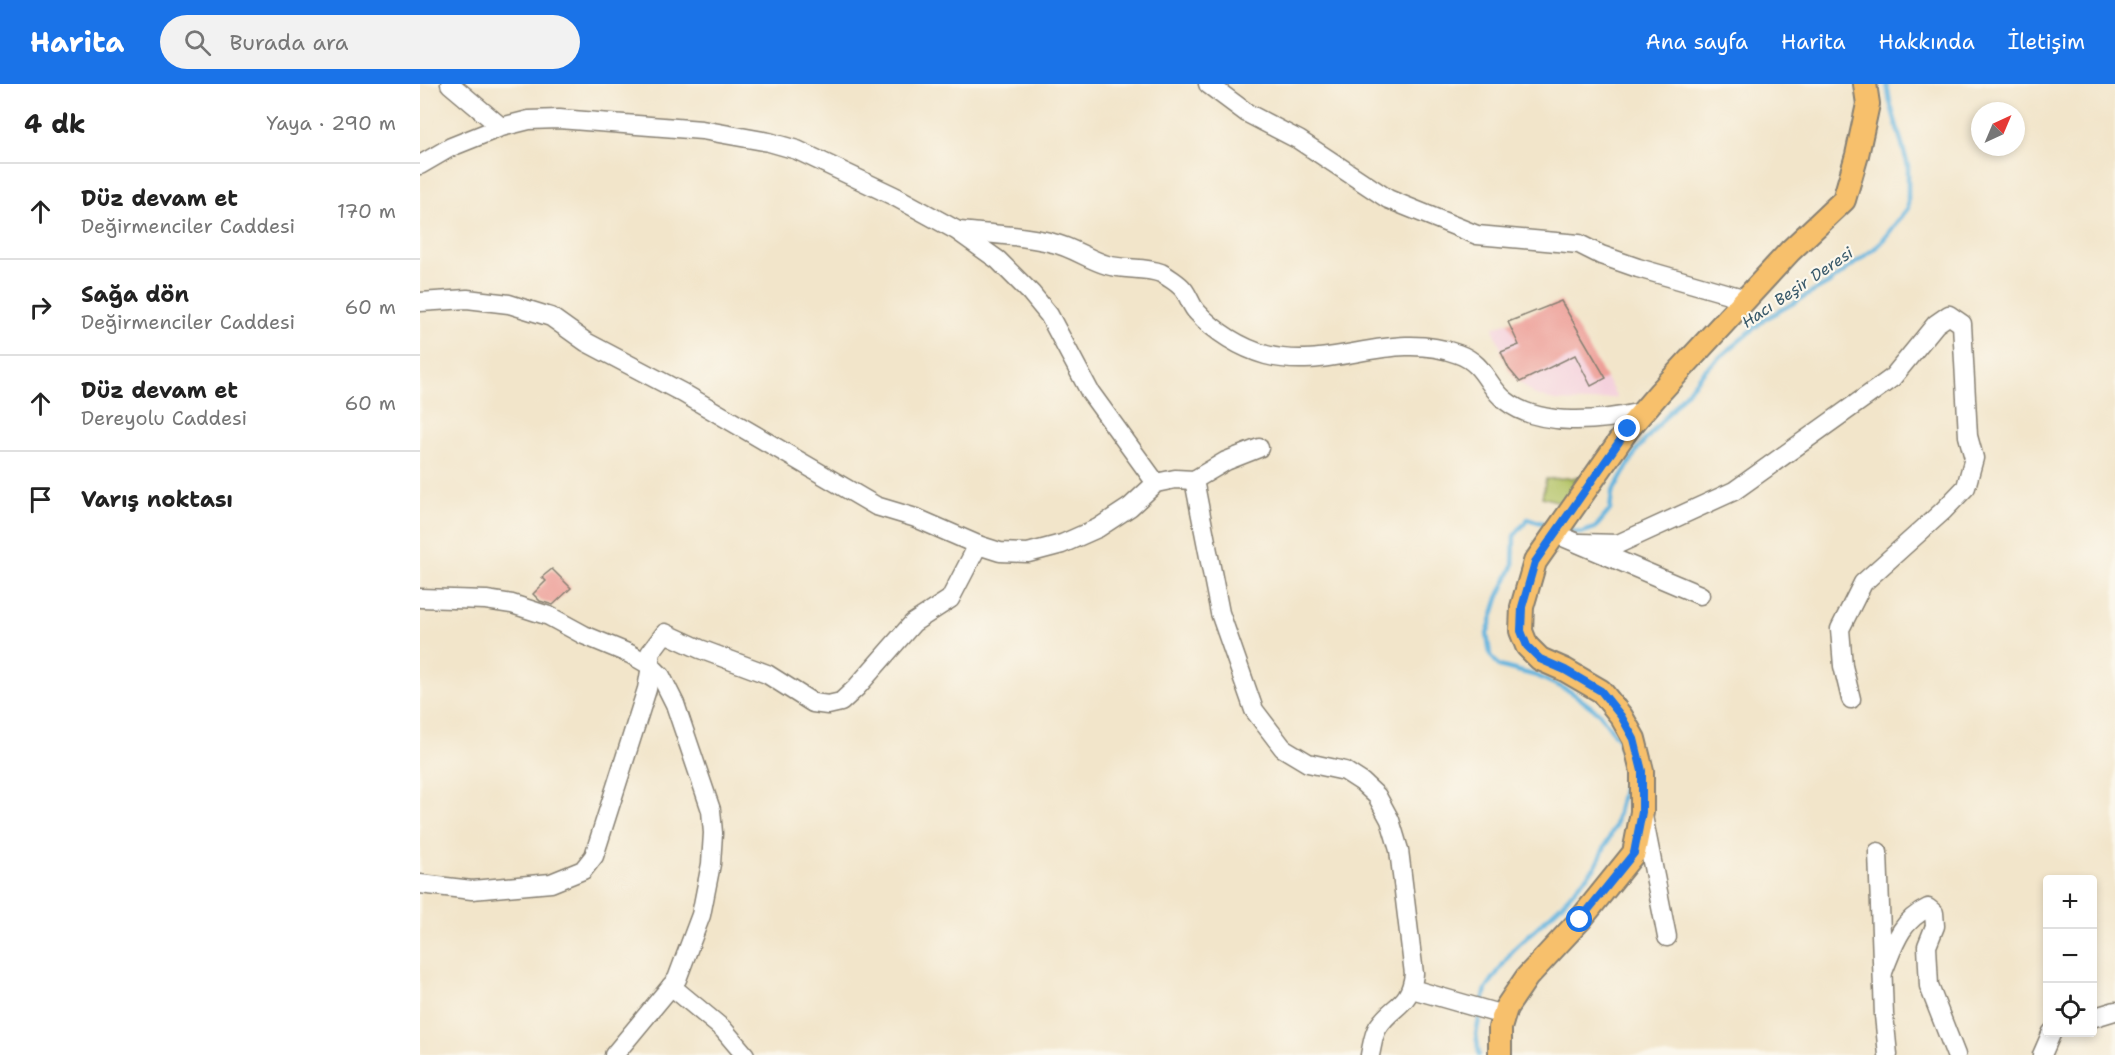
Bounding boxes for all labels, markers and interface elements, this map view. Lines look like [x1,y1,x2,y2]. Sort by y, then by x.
search box [160,15,580,69]
text: Harita [30,23,124,61]
icon: search [181,26,214,59]
text: Burada ara [229,28,348,57]
text: Ana sayfa [1646,28,1748,56]
text: Harita [1781,28,1846,56]
text: Hakkında [1879,28,1975,56]
text: İletişim [2008,28,2085,56]
north arrow [1971,102,2025,156]
text: 4 dk [24,106,86,141]
text: Yaya · 290 m [266,110,396,136]
text: Düz devam et [81,184,238,213]
icon: ahead [24,195,57,228]
text: 170 m [337,198,396,224]
text: Değirmenciler Caddesi [81,213,295,239]
water label: Hacı Beşir Deresi [1737,242,1858,333]
text: Sağa dön [81,280,189,309]
icon: right [24,291,57,324]
text: 60 m [344,294,396,320]
text: Değirmenciler Caddesi [81,309,295,335]
text: Düz devam et [81,376,238,405]
icon: ahead [24,387,57,420]
text: 60 m [344,390,396,416]
text: Dereyolu Caddesi [81,405,247,431]
route end [1614,415,1640,441]
icon: arrive [24,483,57,516]
text: Varış noktası [81,485,233,514]
map controls [2043,875,2097,1037]
button: + [2043,875,2097,929]
route start [1566,906,1592,932]
button: − [2043,929,2097,983]
button: locate [2043,983,2097,1037]

